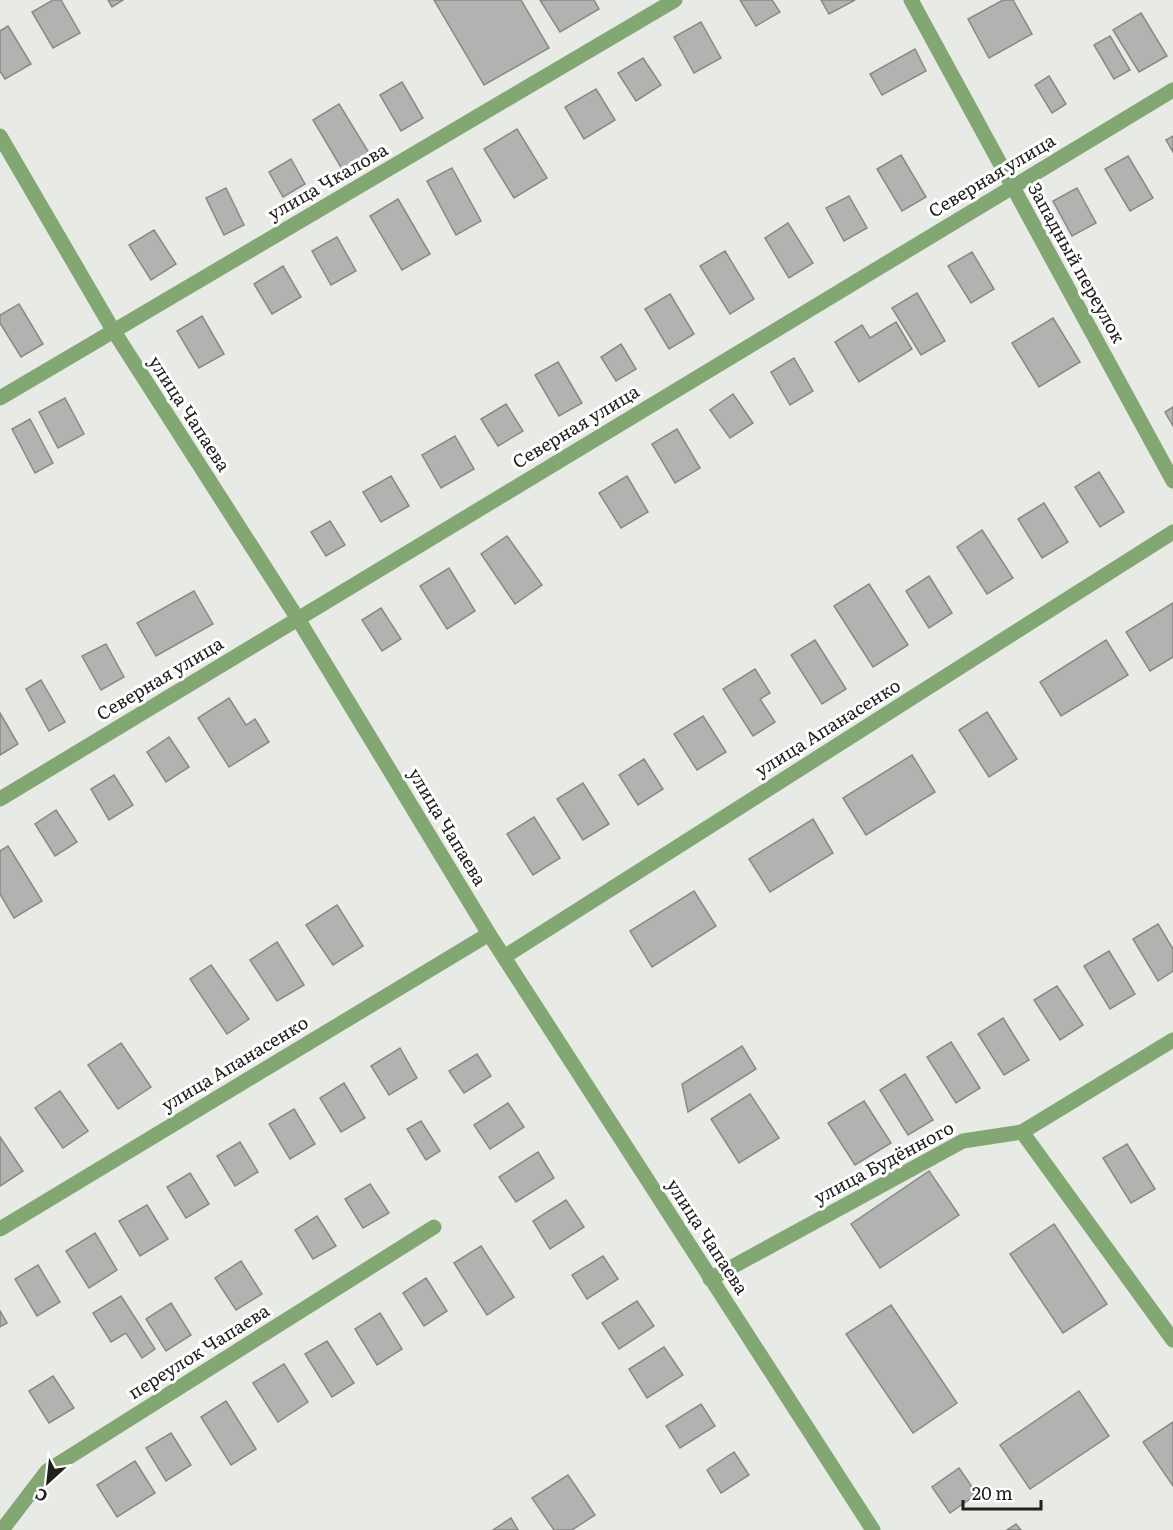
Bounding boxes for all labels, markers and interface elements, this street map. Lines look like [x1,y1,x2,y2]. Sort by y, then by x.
street label: Северная улица [923,126,1060,223]
street label: улица Чкалова [262,135,393,226]
street label: Западный переулок [1022,177,1133,348]
street label: улица Чапаева [143,350,238,477]
street label: Северная улица [507,377,644,474]
street label: Северная улица [91,629,228,726]
street label: улица Апанасенко [749,671,905,782]
street label: улица Чапаева [402,762,494,891]
street label: улица Апанасенко [156,1008,313,1117]
street label: улица Будённого [809,1113,958,1210]
street label: улица Чапаева [661,1173,756,1300]
street label: переулок Чапаева [122,1296,274,1405]
north arrow [18,1452,78,1512]
scale bar [963,1473,1041,1511]
text: 20 m [972,1479,1013,1506]
text: С [30,1483,51,1510]

